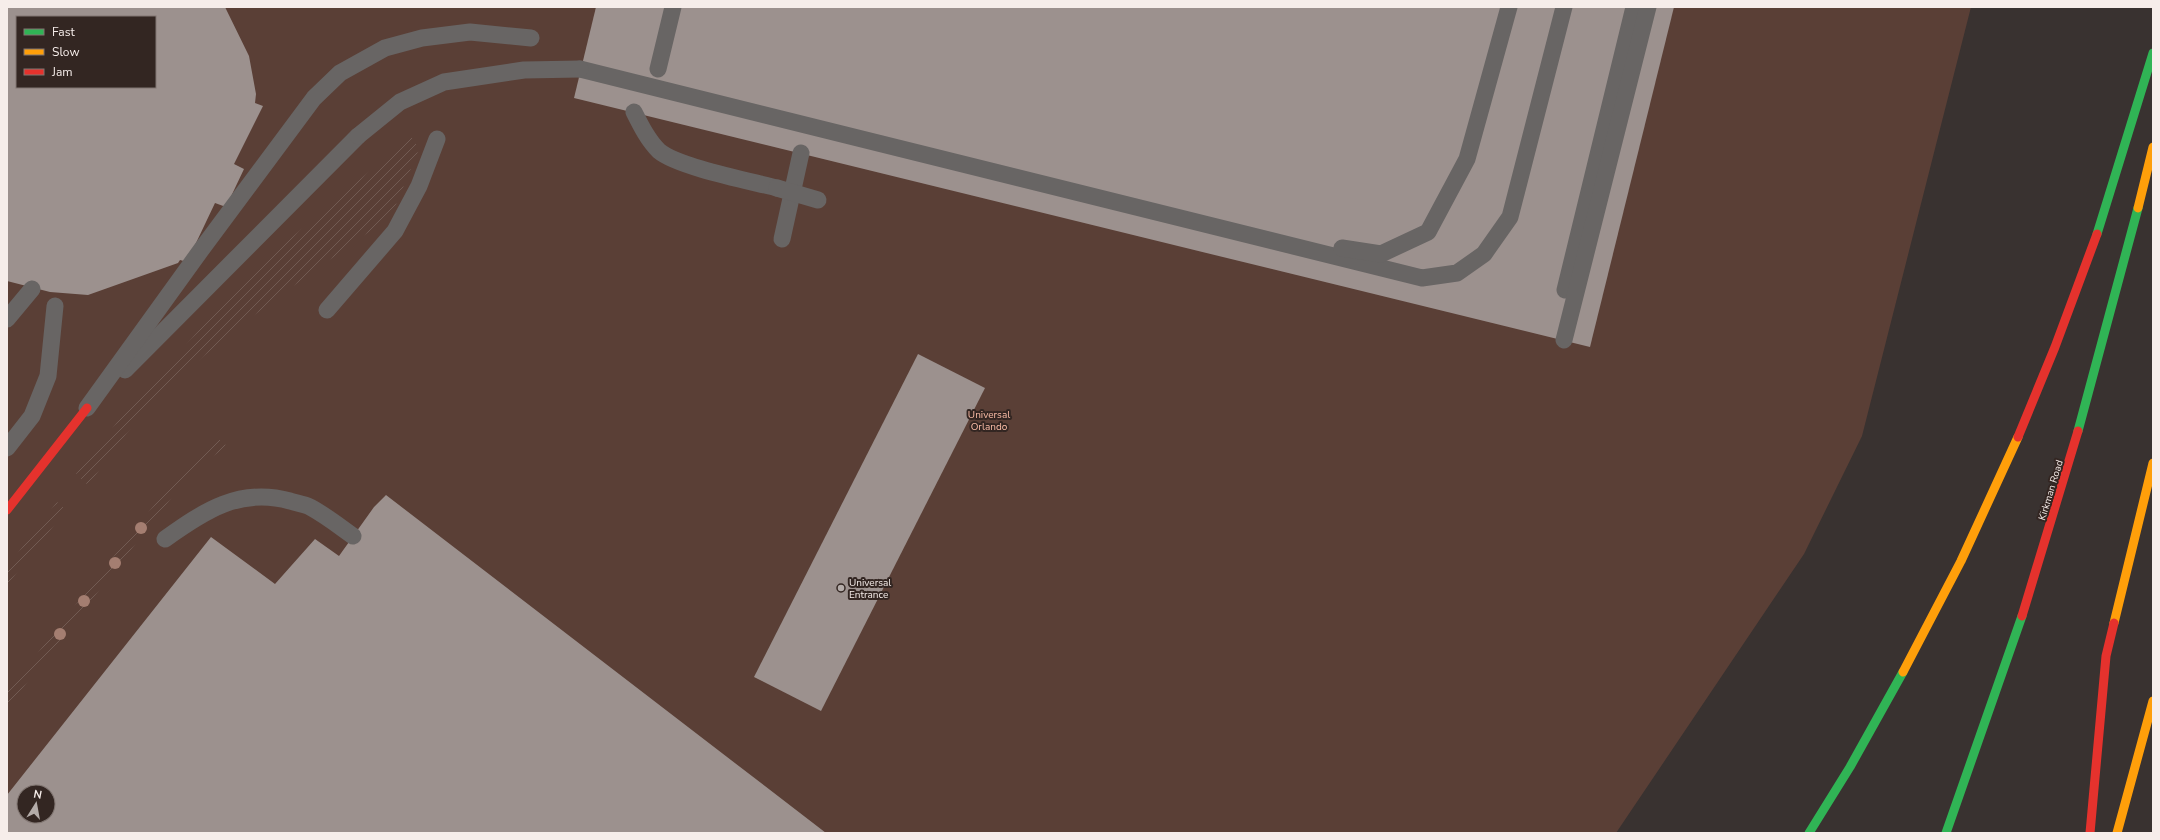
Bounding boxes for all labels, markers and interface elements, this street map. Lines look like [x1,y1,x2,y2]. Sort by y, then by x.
legend [16,16,156,88]
text: Fast [52,24,75,40]
text: Slow [52,44,80,60]
text: Jam [51,64,73,80]
park label: Universal Orlando [968,408,1010,434]
street label: Kirkman Road [2035,458,2067,522]
place label: Universal Entrance [849,576,891,602]
marker: Universal Entrance [836,583,846,593]
north arrow [16,784,56,824]
text: N [32,787,43,803]

